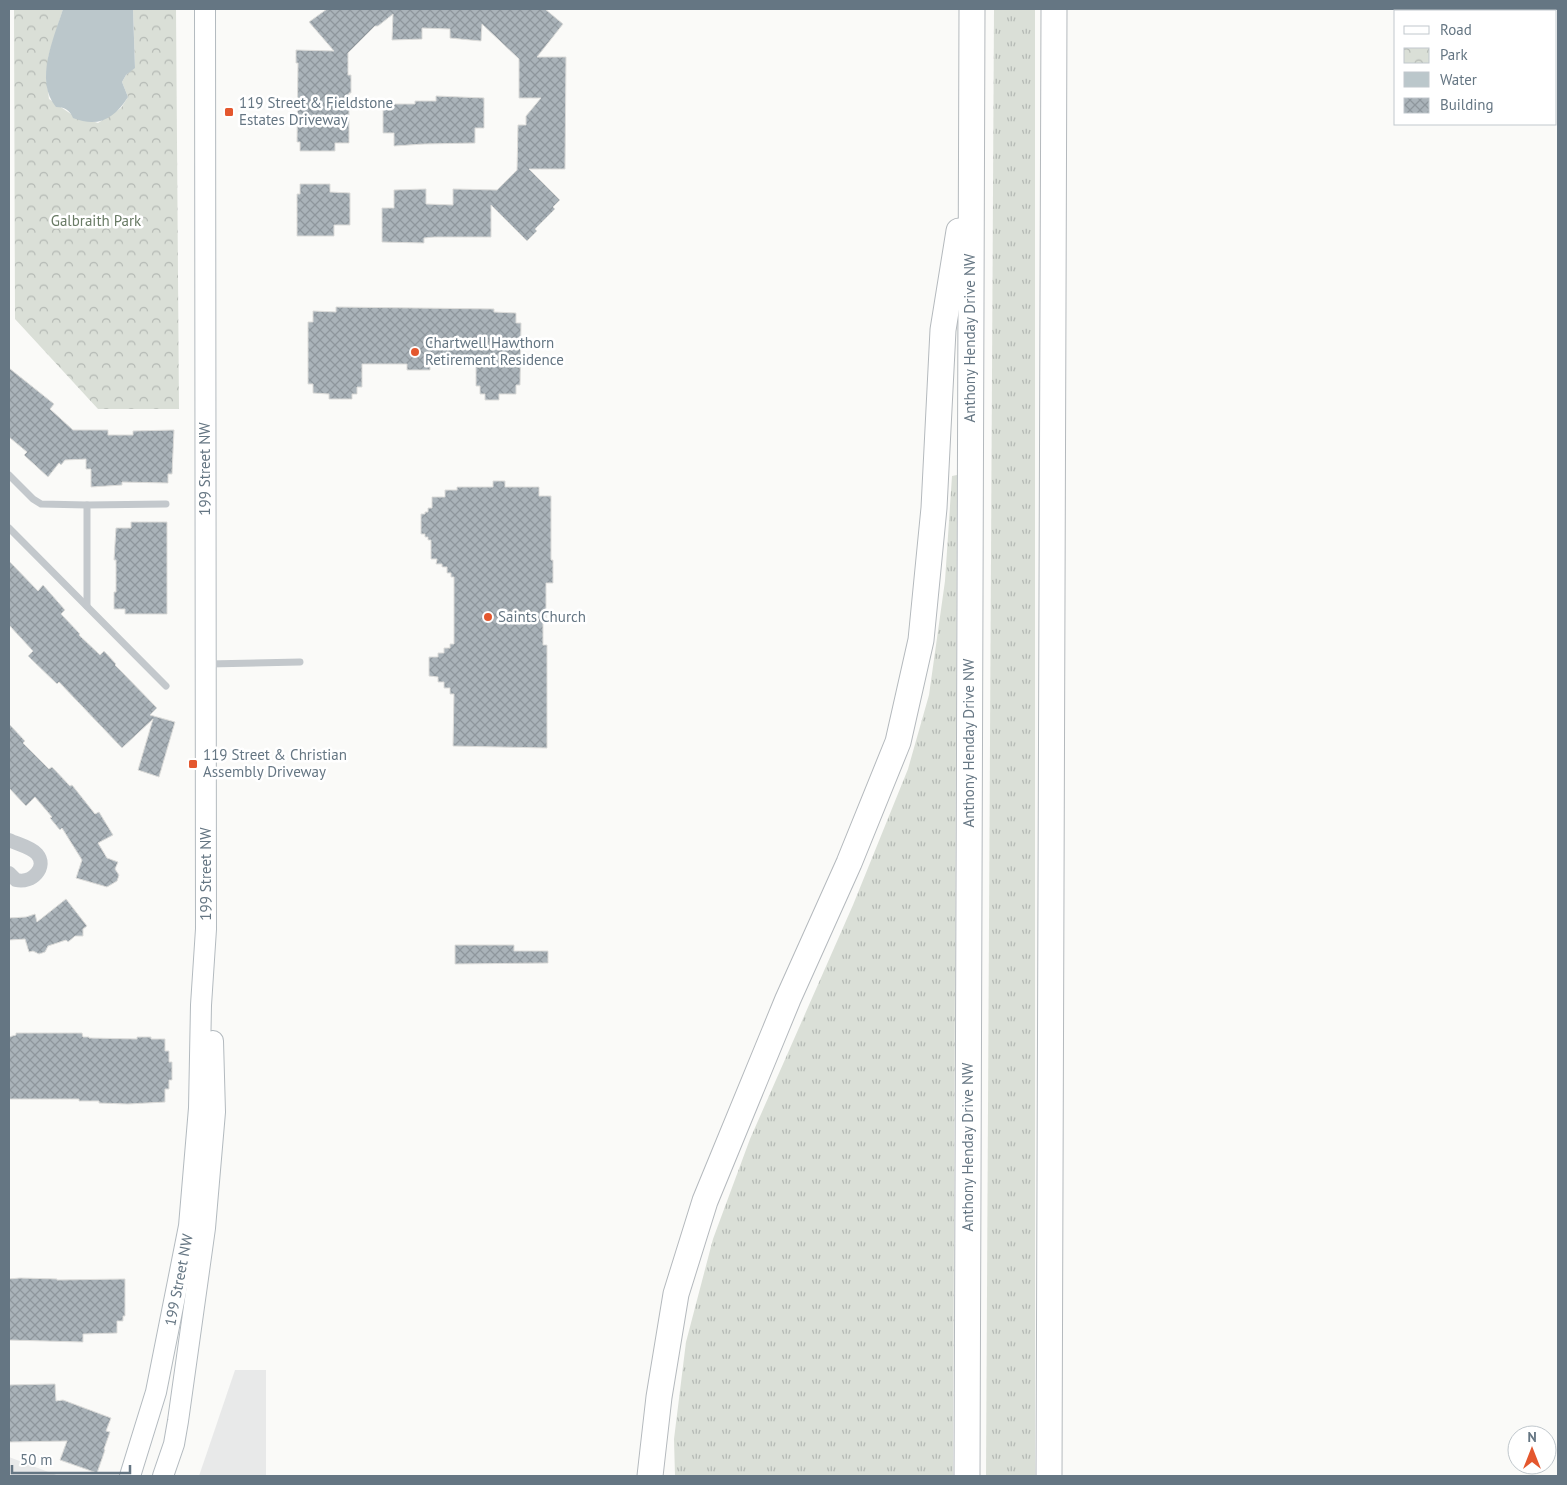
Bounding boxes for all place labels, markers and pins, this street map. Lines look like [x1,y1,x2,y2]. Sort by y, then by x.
place label: 119 Street & Fieldstone Estates Driveway [239,93,393,129]
marker: 119 Street & Fieldstone Estates Driveway [223,106,235,118]
place label: Chartwell Hawthorn Retirement Residence [425,333,564,369]
marker: Chartwell Hawthorn Retirement Residence [409,346,421,358]
place label: Saints Church [498,607,586,626]
marker: Saints Church [482,611,494,623]
place label: 119 Street & Christian Assembly Driveway [203,745,347,781]
marker: 119 Street & Christian Assembly Driveway [187,758,199,770]

